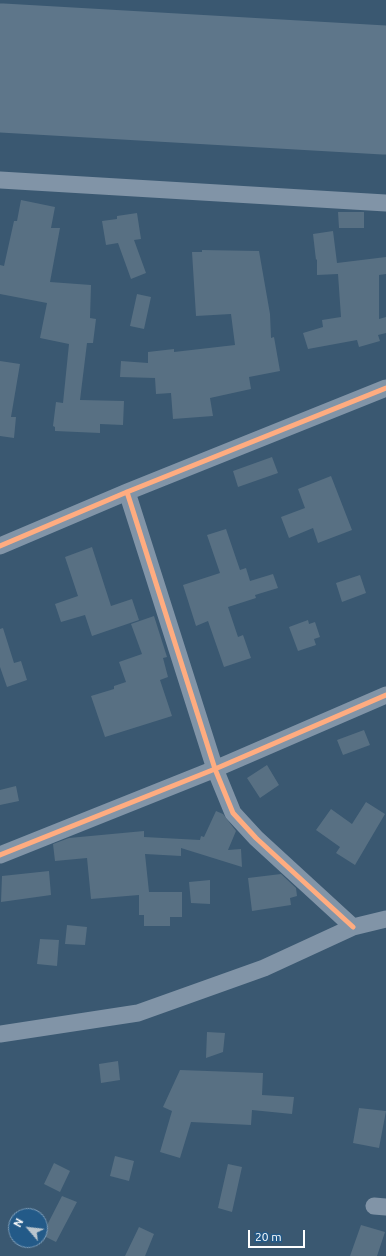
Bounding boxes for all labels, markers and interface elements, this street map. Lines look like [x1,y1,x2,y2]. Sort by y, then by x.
north arrow [8,1208,48,1248]
text: N [11,1216,26,1229]
scale bar [250,1222,307,1248]
text: 20 m [255,1230,282,1243]

